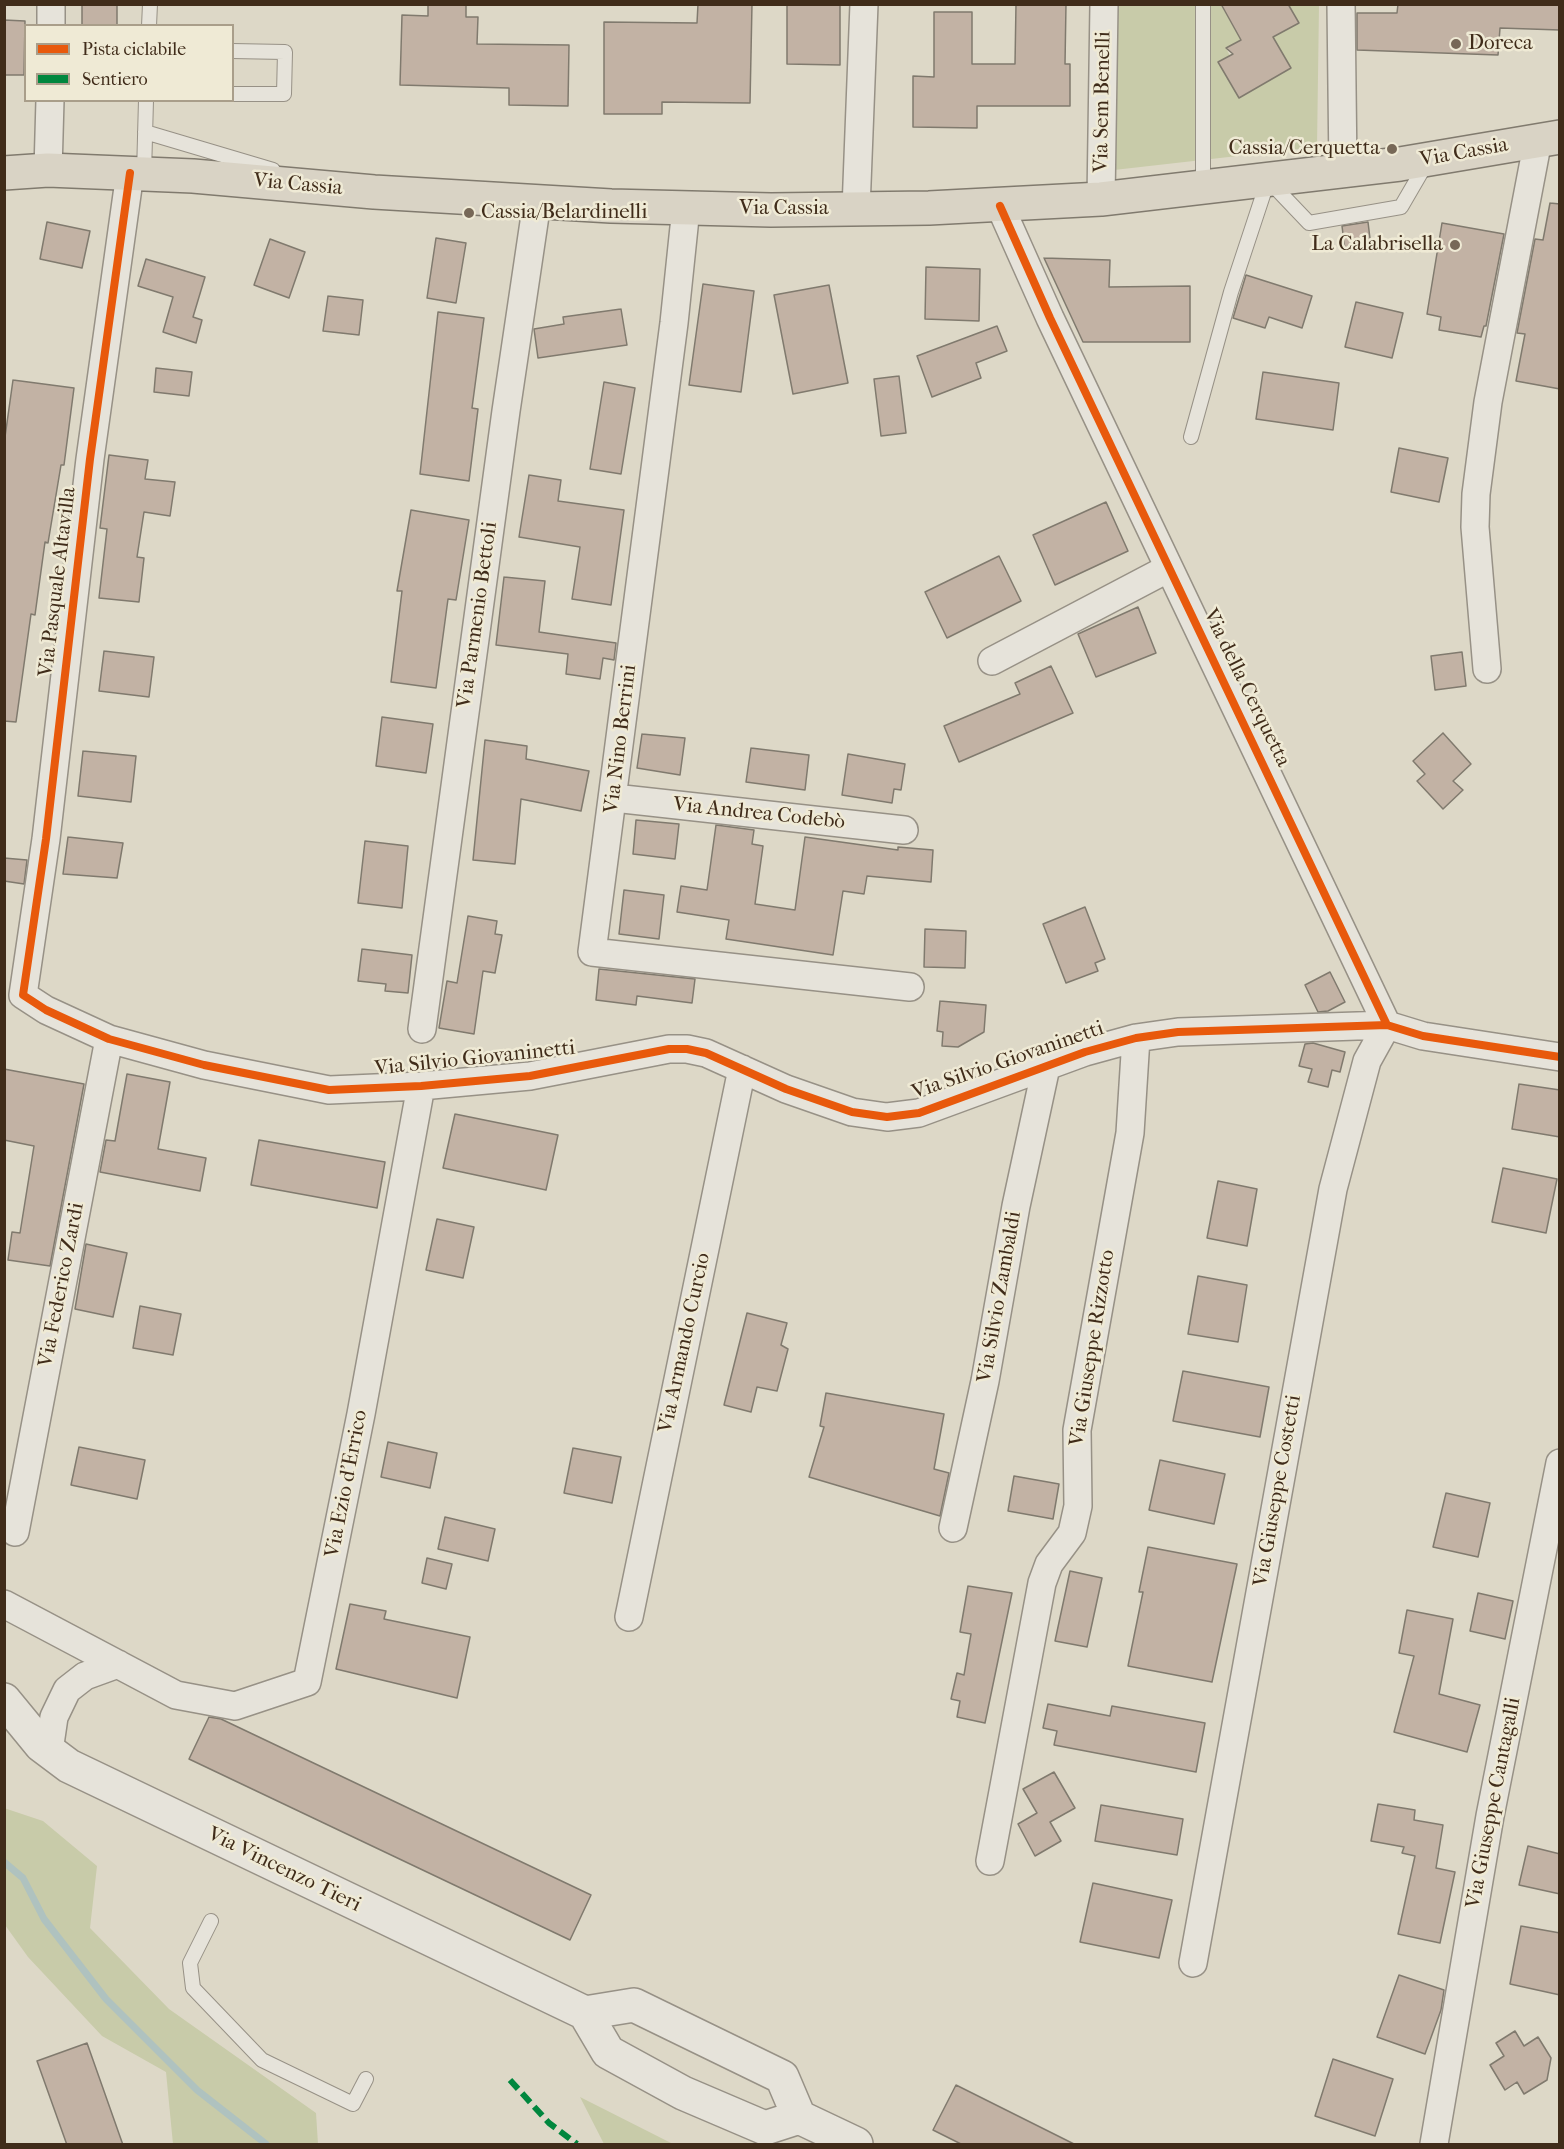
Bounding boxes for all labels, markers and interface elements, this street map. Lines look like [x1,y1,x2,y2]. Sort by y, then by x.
legend [24,24,234,102]
street label: Via Sem Benelli [1089,31,1117,173]
place label: Doreca [1468,31,1533,57]
marker: Doreca [1449,37,1463,51]
text: Pista ciclabile [82,39,186,60]
text: Sentiero [82,69,148,90]
street label: Via Cassia [1418,133,1510,173]
place label: Cassia/Cerquetta [1228,136,1380,162]
marker: Cassia/Cerquetta [1385,142,1399,156]
street label: Via Cassia [252,169,344,201]
street label: Via Cassia [739,196,829,222]
place label: Cassia/Belardinelli [481,200,647,226]
marker: Cassia/Belardinelli [462,206,476,220]
place label: La Calabrisella [1311,232,1443,258]
marker: La Calabrisella [1448,238,1462,252]
street label: Via Pasquale Altavilla [34,486,82,678]
street label: Via Parmenio Bettoli [452,520,504,710]
street label: Via della Cerquetta [1197,605,1295,771]
street label: Via Nino Berrini [599,663,643,815]
street label: Via Andrea Codebò [672,792,846,836]
street label: Via Silvio Giovaninetti [909,1016,1107,1106]
street label: Via Silvio Giovaninetti [373,1036,577,1082]
street label: Via Federico Zardi [34,1201,90,1369]
street label: Via Silvio Zambaldi [973,1209,1027,1385]
street label: Via Giuseppe Rizzotto [1065,1248,1121,1448]
street label: Via Armando Curcio [654,1251,716,1435]
street label: Via Giuseppe Costetti [1249,1393,1307,1589]
street label: Via Ezio d'Errico [320,1408,374,1560]
street label: Via Giuseppe Cantagalli [1461,1695,1527,1911]
street label: Via Vincenzo Tieri [203,1822,365,1918]

